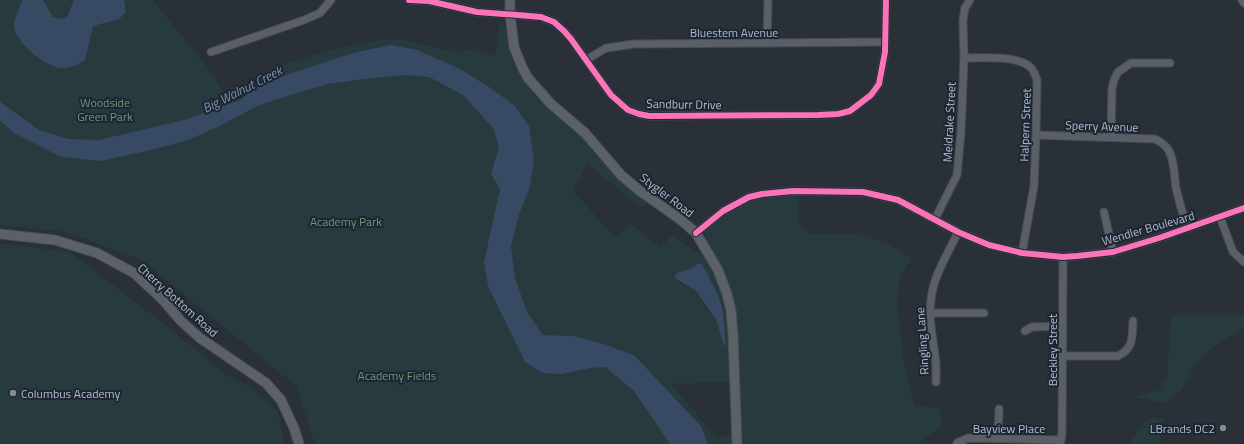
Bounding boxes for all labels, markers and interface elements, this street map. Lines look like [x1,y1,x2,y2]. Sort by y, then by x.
street label: Bluestem Avenue [690,23,778,42]
water label: Big Walnut Creek [199,59,287,118]
street label: Meldrake Street [937,80,961,163]
street label: Halpern Street [1014,87,1036,162]
park label: Woodside Green Park [77,93,133,126]
street label: Sandburr Drive [646,94,722,114]
street label: Sperry Avenue [1065,115,1139,137]
street label: Stygler Road [636,168,698,222]
street label: Wendler Boulevard [1099,206,1197,250]
park label: Academy Park [310,212,382,231]
street label: Cherry Bottom Road [133,259,223,341]
street label: Ringling Lane [910,307,934,375]
street label: Beckley Street [1043,313,1062,386]
park label: Academy Fields [358,366,437,385]
place label: Columbus Academy [21,384,121,403]
marker: Columbus Academy [8,388,18,398]
street label: Bayview Place [973,419,1045,438]
place label: LBrands DC2 [1150,419,1215,438]
marker: LBrands DC2 [1218,423,1228,433]

